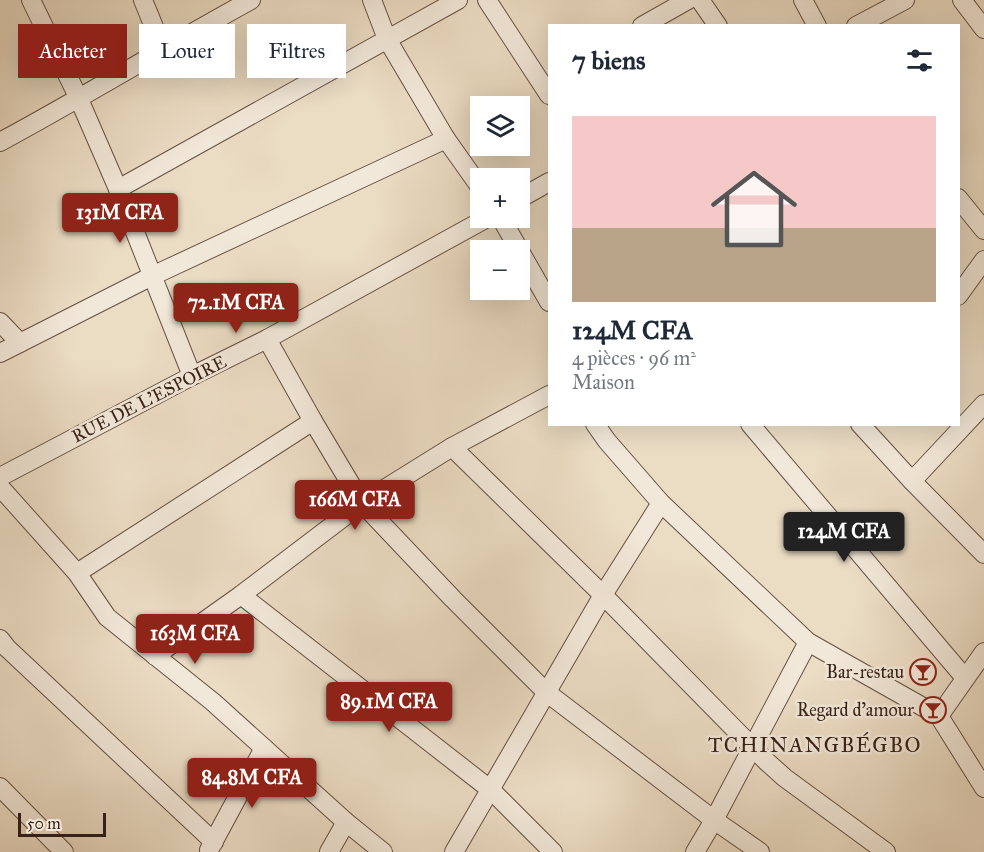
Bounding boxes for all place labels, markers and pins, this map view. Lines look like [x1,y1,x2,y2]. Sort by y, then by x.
pin: 131M CFA [58,193,182,244]
pin: 72.1M CFA [167,283,305,334]
pin: 166M CFA [293,480,417,531]
pin: 124M CFA [782,512,906,563]
pin: 163M CFA [133,614,257,665]
bar icon: Bar-restau [908,657,938,687]
place label: Bar-restau [826,661,904,683]
pin: 89.1M CFA [320,682,458,733]
bar icon: Regard d'amour [918,695,948,725]
place label: Regard d'amour [797,699,914,722]
pin: 84.8M CFA [183,758,321,809]

